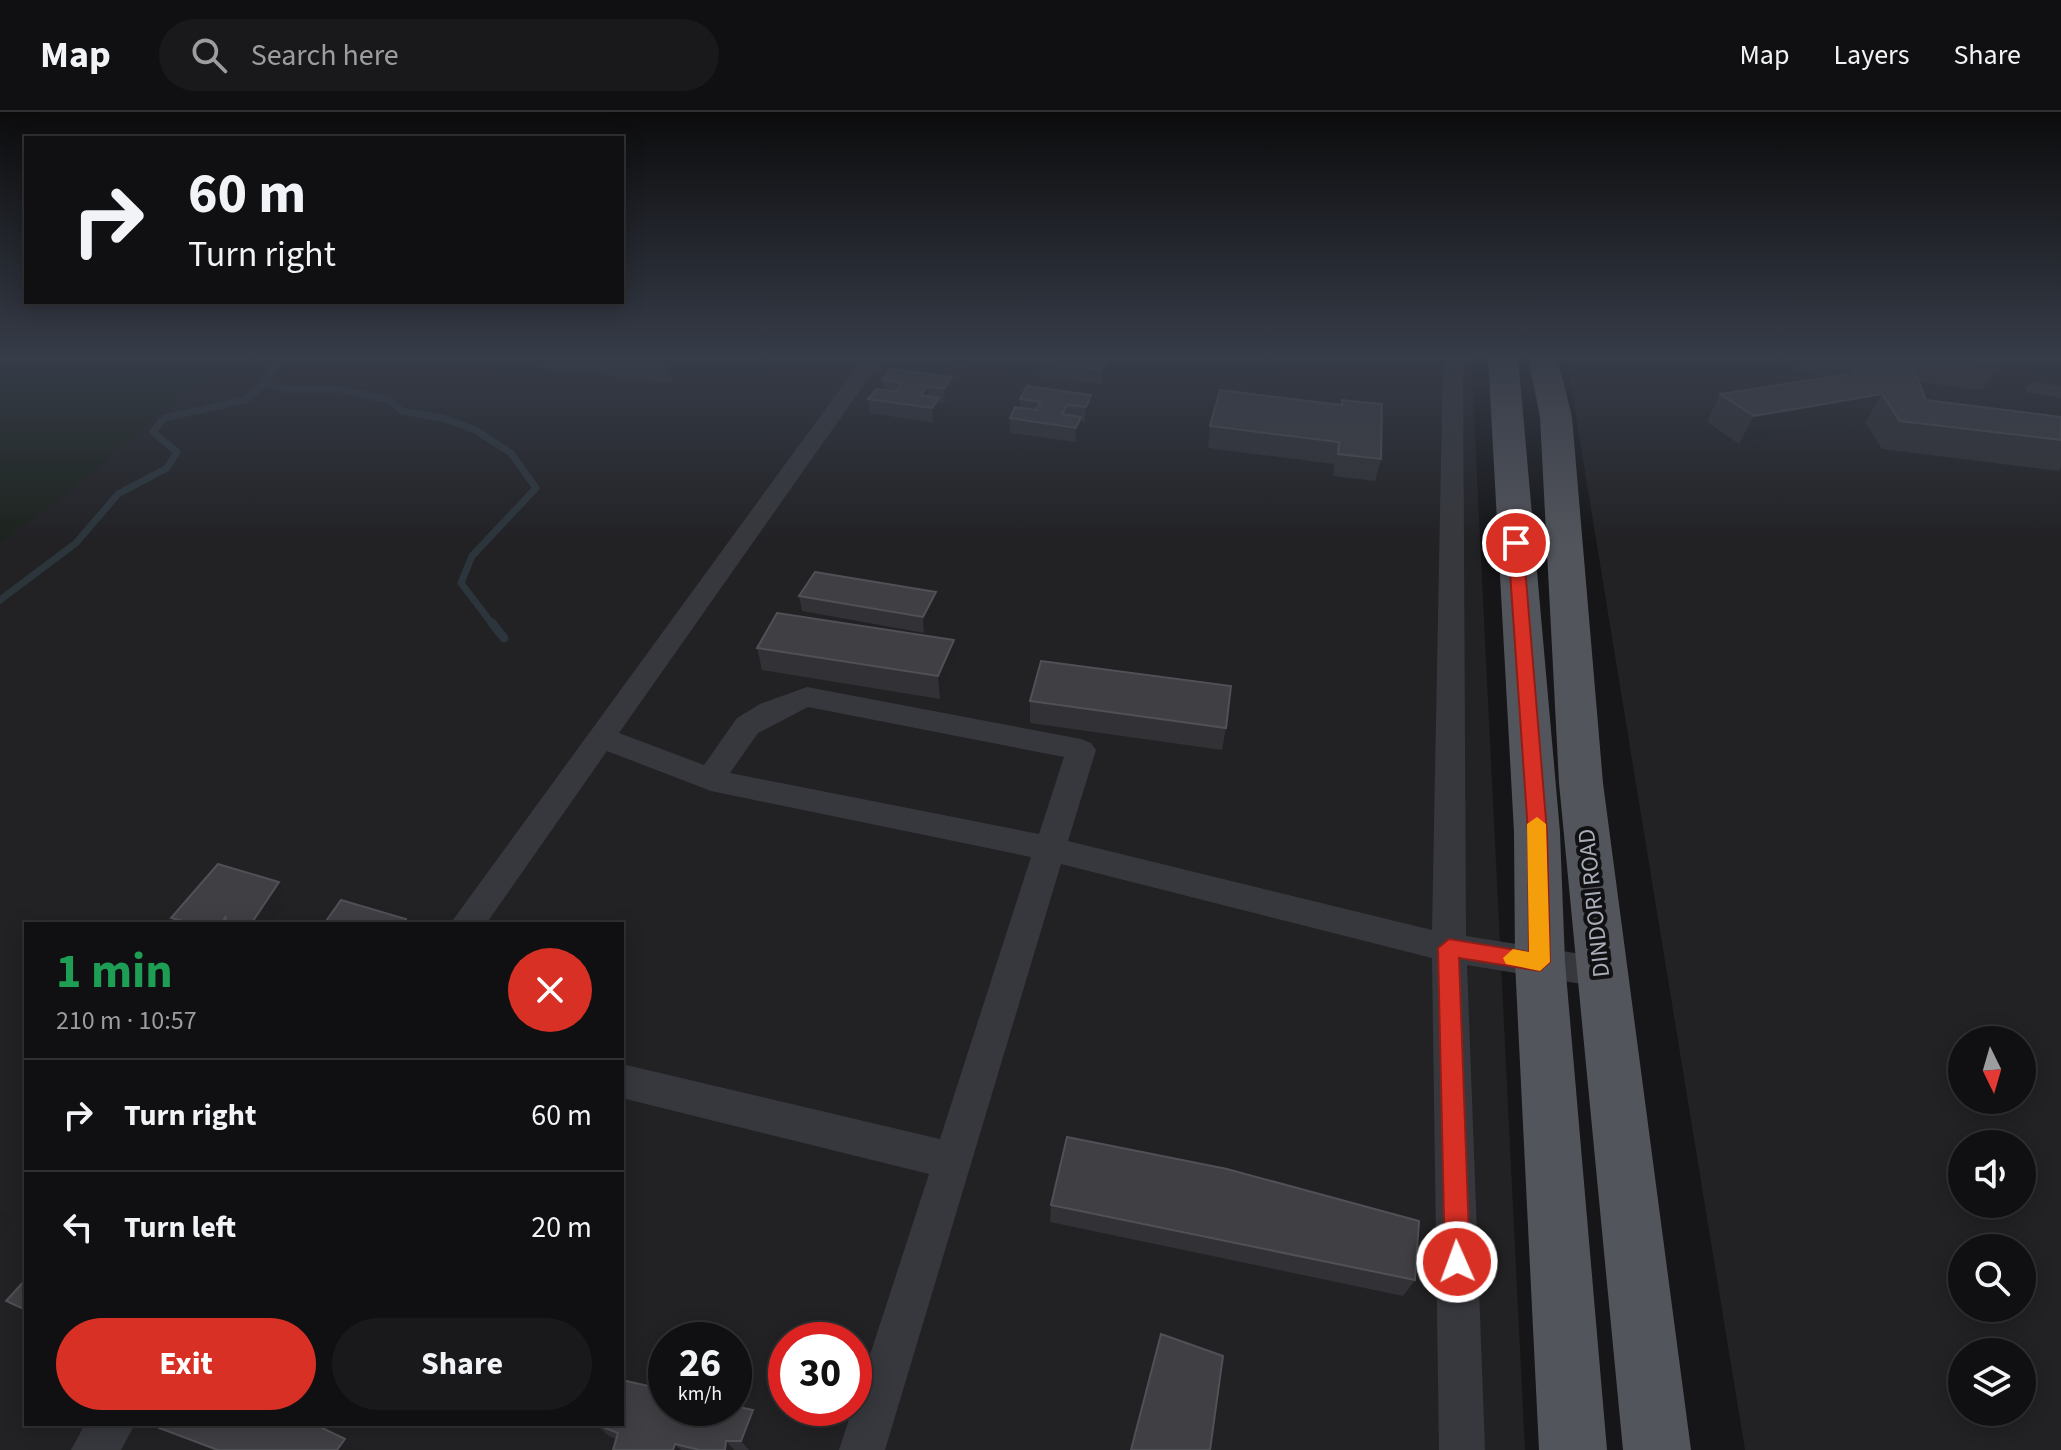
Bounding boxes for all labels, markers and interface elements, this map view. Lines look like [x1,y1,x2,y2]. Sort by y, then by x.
search box [159,19,719,91]
text: Map [40,28,111,82]
icon: search [187,33,231,77]
text: Search here [251,34,399,77]
text: Map [1739,35,1789,75]
text: Layers [1833,35,1909,75]
text: Share [1953,35,2021,75]
text: 60 m [188,155,306,234]
icon: right [56,168,160,272]
text: Turn right [188,229,336,280]
pin [1482,509,1550,577]
icon: arrive [1494,521,1538,565]
street label: DINDORI ROAD [1569,827,1619,979]
text: 1 min [56,938,173,1006]
button: close [508,948,592,1032]
text: 210 m · 10:57 [56,1002,197,1039]
north arrow [1948,1026,2036,1114]
map controls [1948,1026,2036,1426]
icon: right [56,1093,100,1137]
text: Turn right [124,1094,256,1137]
text: 60 m [531,1094,592,1137]
button: sound [1948,1130,2036,1218]
icon: left [56,1205,100,1249]
text: Turn left [124,1206,236,1249]
text: 20 m [531,1206,592,1249]
position arrow [1415,1220,1499,1304]
button: search [1948,1234,2036,1322]
button: Exit [56,1318,316,1410]
button: Share [332,1318,592,1410]
speed limit sign: 30 [768,1322,872,1426]
text: 26 [679,1335,721,1392]
button: layers [1948,1338,2036,1426]
text: km/h [678,1380,722,1408]

